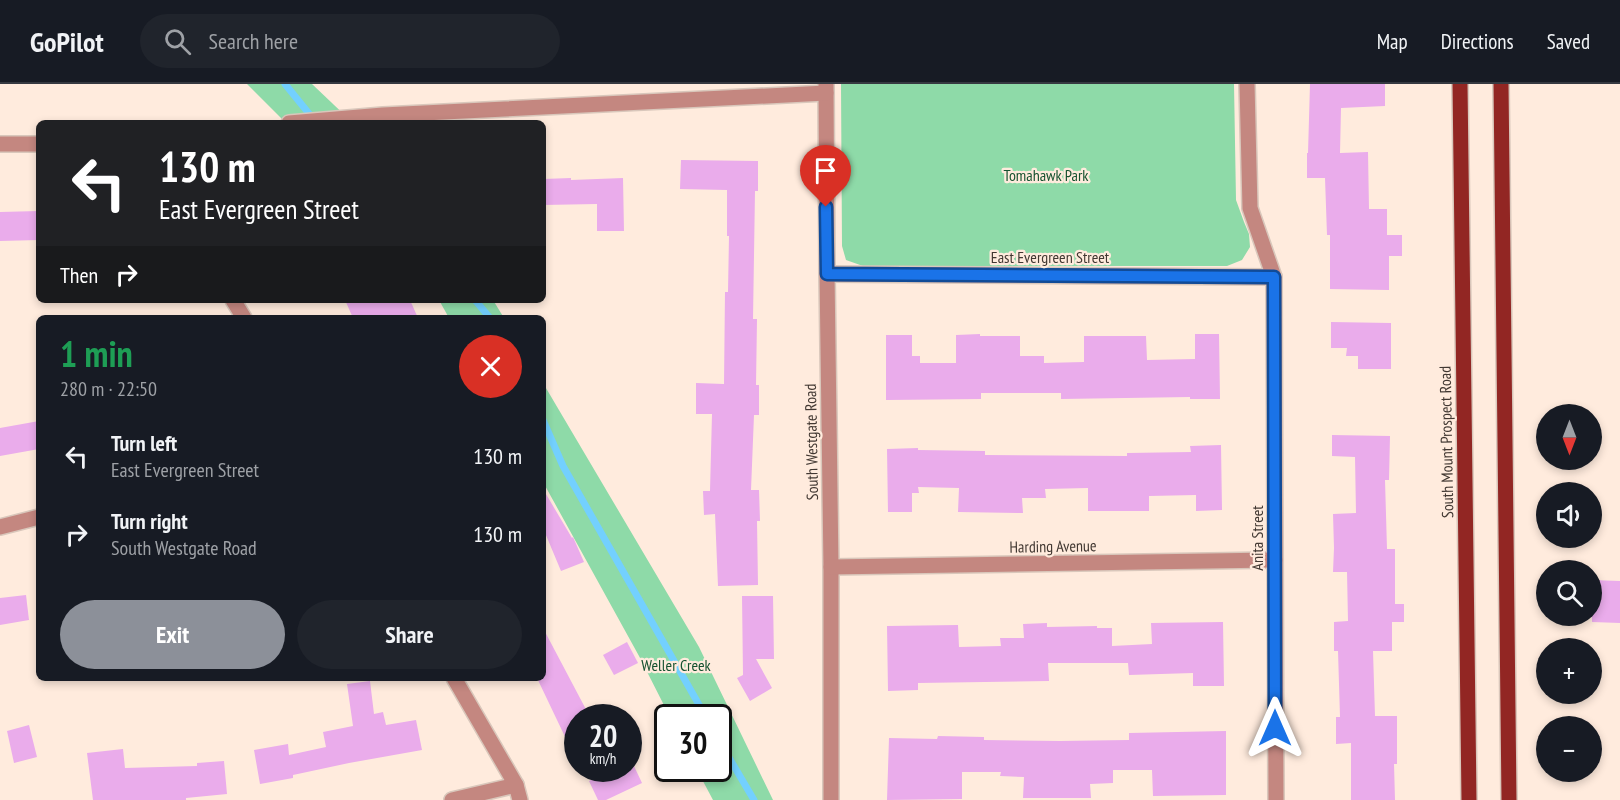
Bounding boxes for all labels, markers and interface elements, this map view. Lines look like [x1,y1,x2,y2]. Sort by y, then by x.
search box [140,14,560,68]
text: GoPilot [30,23,104,60]
icon: search [161,25,194,58]
text: Search here [209,27,298,55]
text: Map [1377,28,1408,55]
text: Directions [1441,28,1514,55]
text: Saved [1547,28,1590,55]
text: 130 m [159,139,256,194]
icon: left [60,144,138,222]
pin [800,145,851,207]
icon: arrive [809,154,842,187]
park label: Tomahawk Park [1003,165,1089,185]
text: East Evergreen Street [159,192,359,226]
street label: East Evergreen Street [991,247,1110,267]
icon: right [110,258,143,291]
text: Then [60,261,98,289]
text: 1 min [60,330,133,377]
button: close [459,335,522,398]
street label: South Mount Prospect Road [1435,366,1457,518]
text: 280 m · 22:50 [60,376,157,402]
street label: South Westgate Road [800,383,822,500]
north arrow [1536,404,1602,470]
map controls [1536,404,1602,782]
text: Turn left [111,429,177,457]
icon: left [60,440,93,473]
text: 130 m [473,442,522,470]
text: East Evergreen Street [111,457,259,483]
button: sound [1536,482,1602,548]
street label: Anita Street [1247,505,1267,571]
text: Turn right [111,507,188,535]
icon: right [60,518,93,551]
text: 130 m [473,520,522,548]
text: South Westgate Road [111,535,257,561]
street label: Harding Avenue [1009,535,1097,557]
button: search [1536,560,1602,626]
button: Exit [60,600,285,669]
button: Share [297,600,522,669]
button: + [1536,638,1602,704]
park label: Weller Creek [641,655,711,675]
position arrow [1243,696,1307,760]
speed limit sign: 30 [654,704,732,782]
text: 20 [589,716,617,755]
button: − [1536,716,1602,782]
text: km/h [590,749,616,768]

